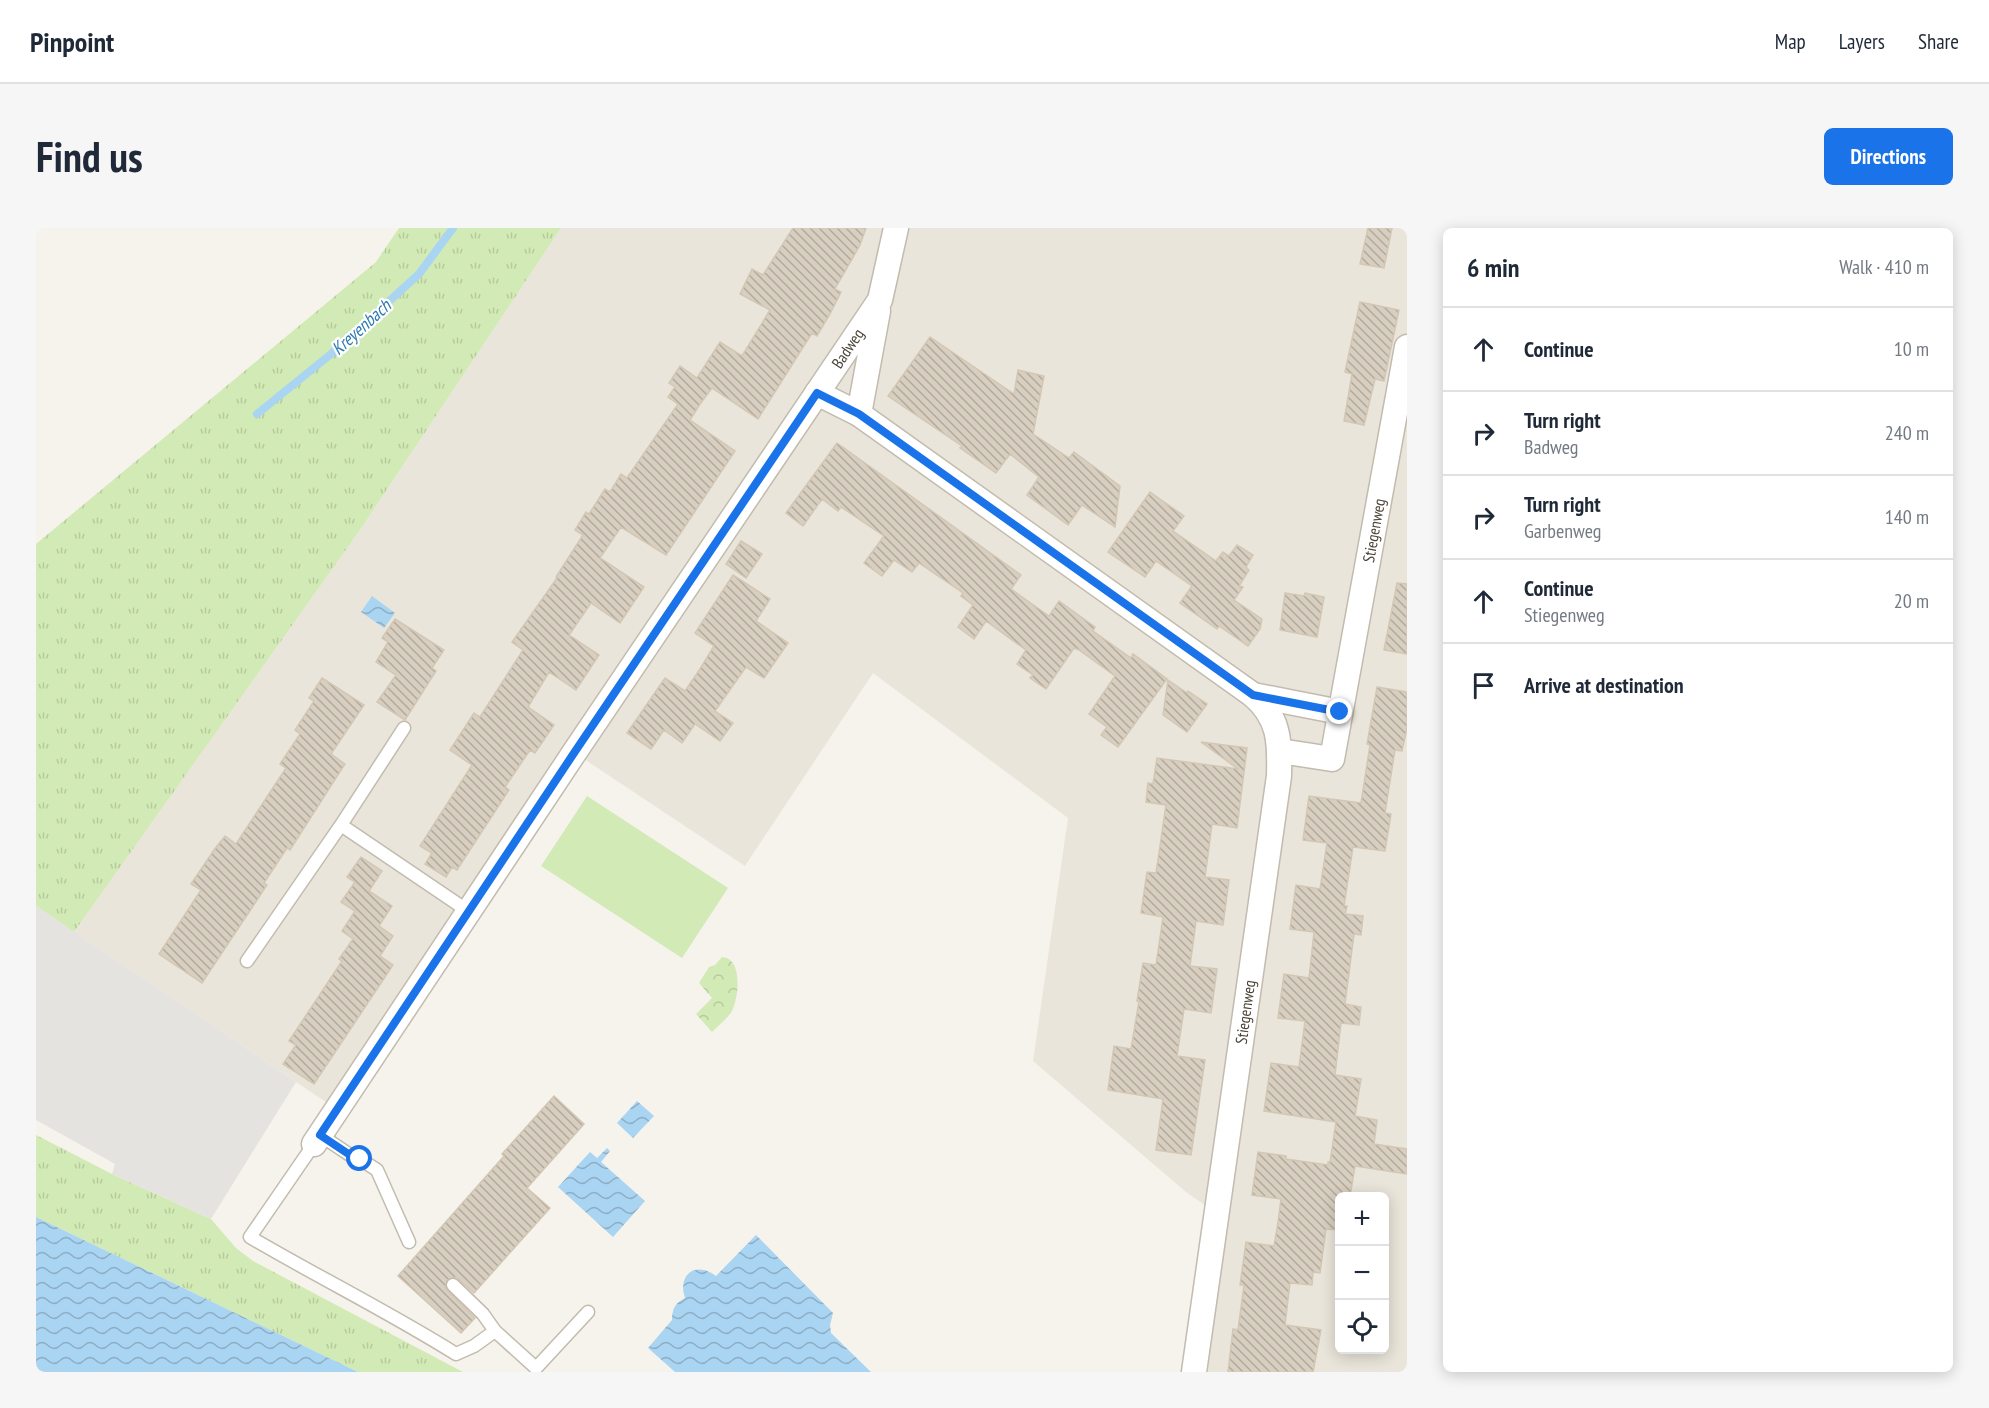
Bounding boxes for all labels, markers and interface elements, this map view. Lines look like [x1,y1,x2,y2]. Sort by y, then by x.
text: Pinpoint [30,23,114,60]
text: Map [1775,28,1806,55]
text: Layers [1839,28,1885,55]
text: Share [1918,28,1959,55]
button: Directions [1824,128,1953,185]
text: Find us [36,129,143,184]
text: 6 min [1467,251,1520,284]
text: Walk · 410 m [1839,254,1929,280]
water label: Kreyenbach [327,294,396,360]
street label: Badweg [827,325,868,372]
icon: ahead [1467,333,1500,366]
text: Continue [1524,335,1594,363]
text: 10 m [1894,336,1929,362]
text: Turn right [1524,406,1601,434]
icon: right [1467,417,1500,450]
text: 240 m [1885,420,1929,446]
text: Badweg [1524,434,1578,460]
text: Turn right [1524,490,1601,518]
street label: Stiegenweg [1358,497,1389,564]
icon: right [1467,501,1500,534]
text: 140 m [1885,504,1929,530]
text: Garbenweg [1524,518,1601,544]
text: Continue [1524,574,1594,602]
icon: ahead [1467,585,1500,618]
text: 20 m [1894,588,1929,614]
text: Stiegenweg [1524,602,1605,628]
icon: arrive [1467,669,1500,702]
text: Arrive at destination [1524,671,1684,699]
route end [1326,698,1352,724]
street label: Stiegenweg [1231,979,1259,1045]
route start [346,1145,372,1171]
map controls [1335,1192,1389,1354]
button: + [1335,1192,1389,1246]
button: − [1335,1246,1389,1300]
button: locate [1335,1300,1389,1354]

